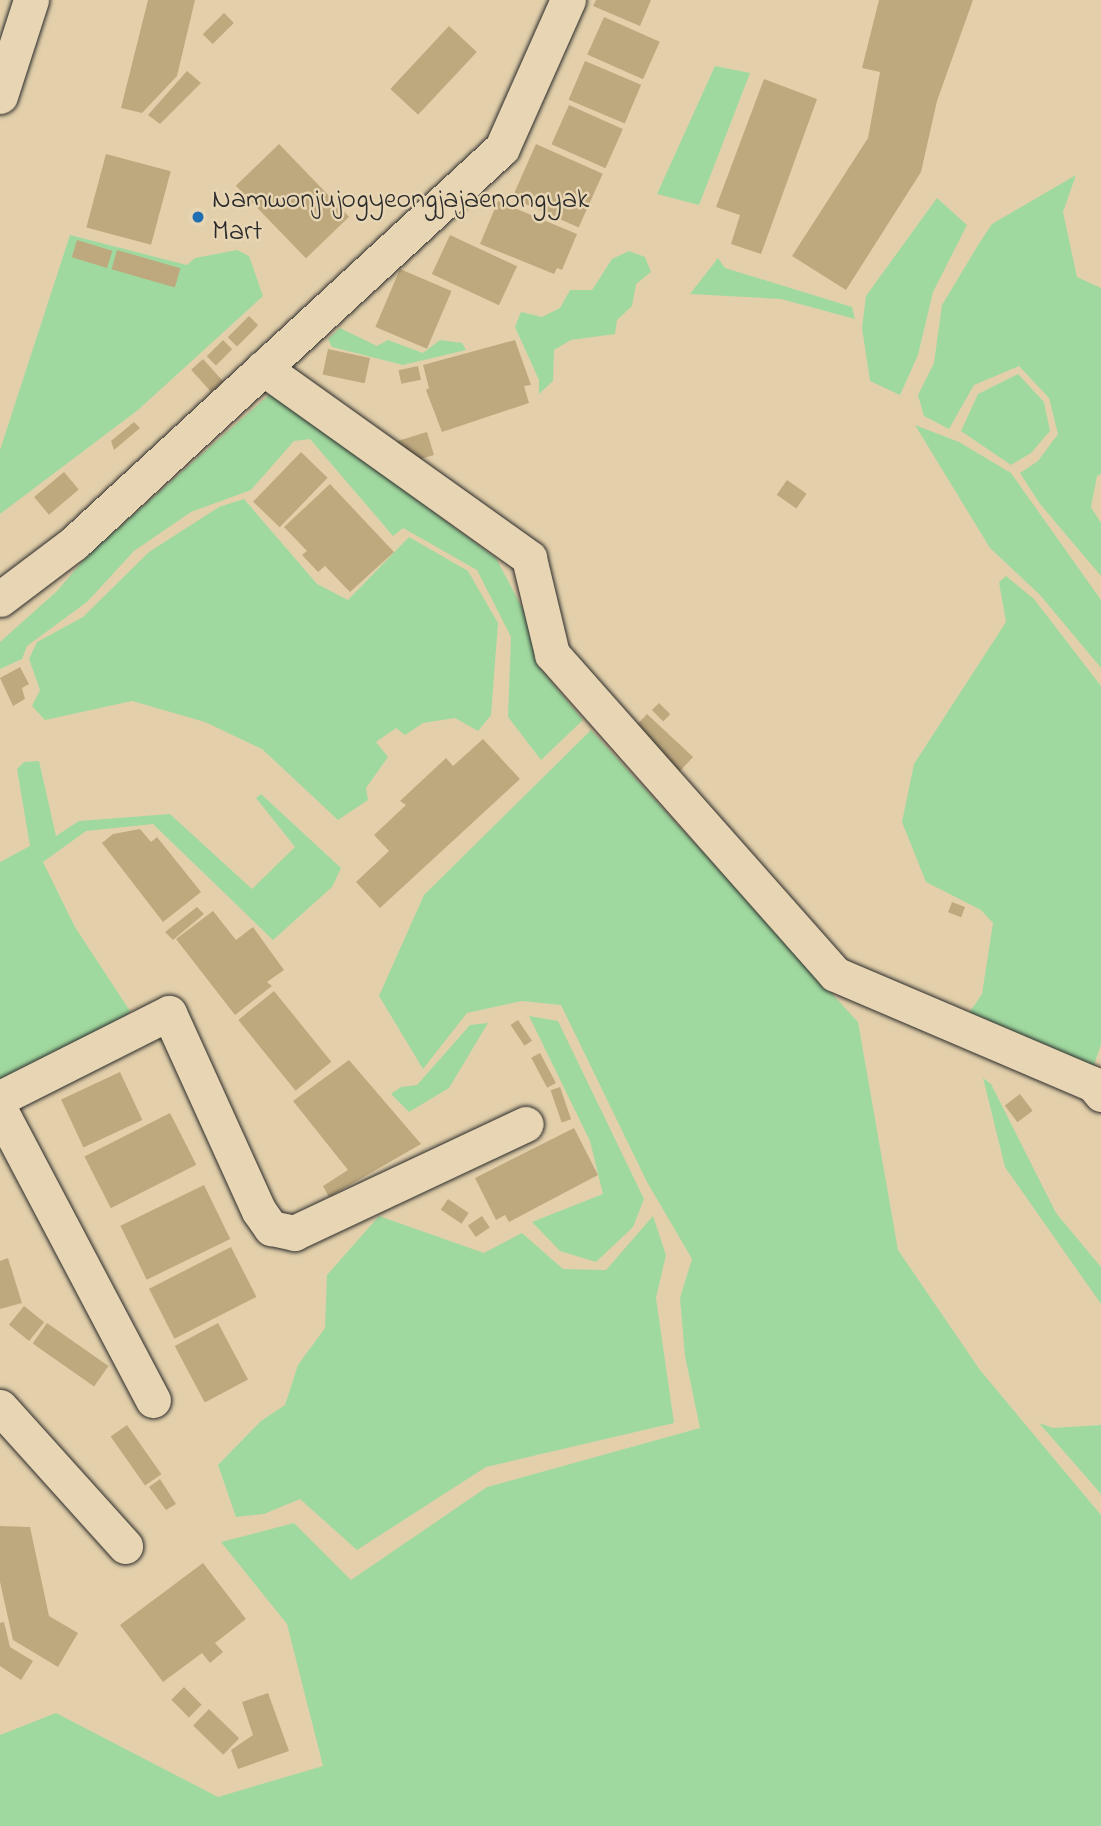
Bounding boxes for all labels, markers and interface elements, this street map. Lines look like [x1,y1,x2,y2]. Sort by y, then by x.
place label: Namwonjujogyeongjajaenongyak Mart [212,184,589,250]
marker: Namwonjujogyeongjajaenongyak Mart [190,209,206,225]

